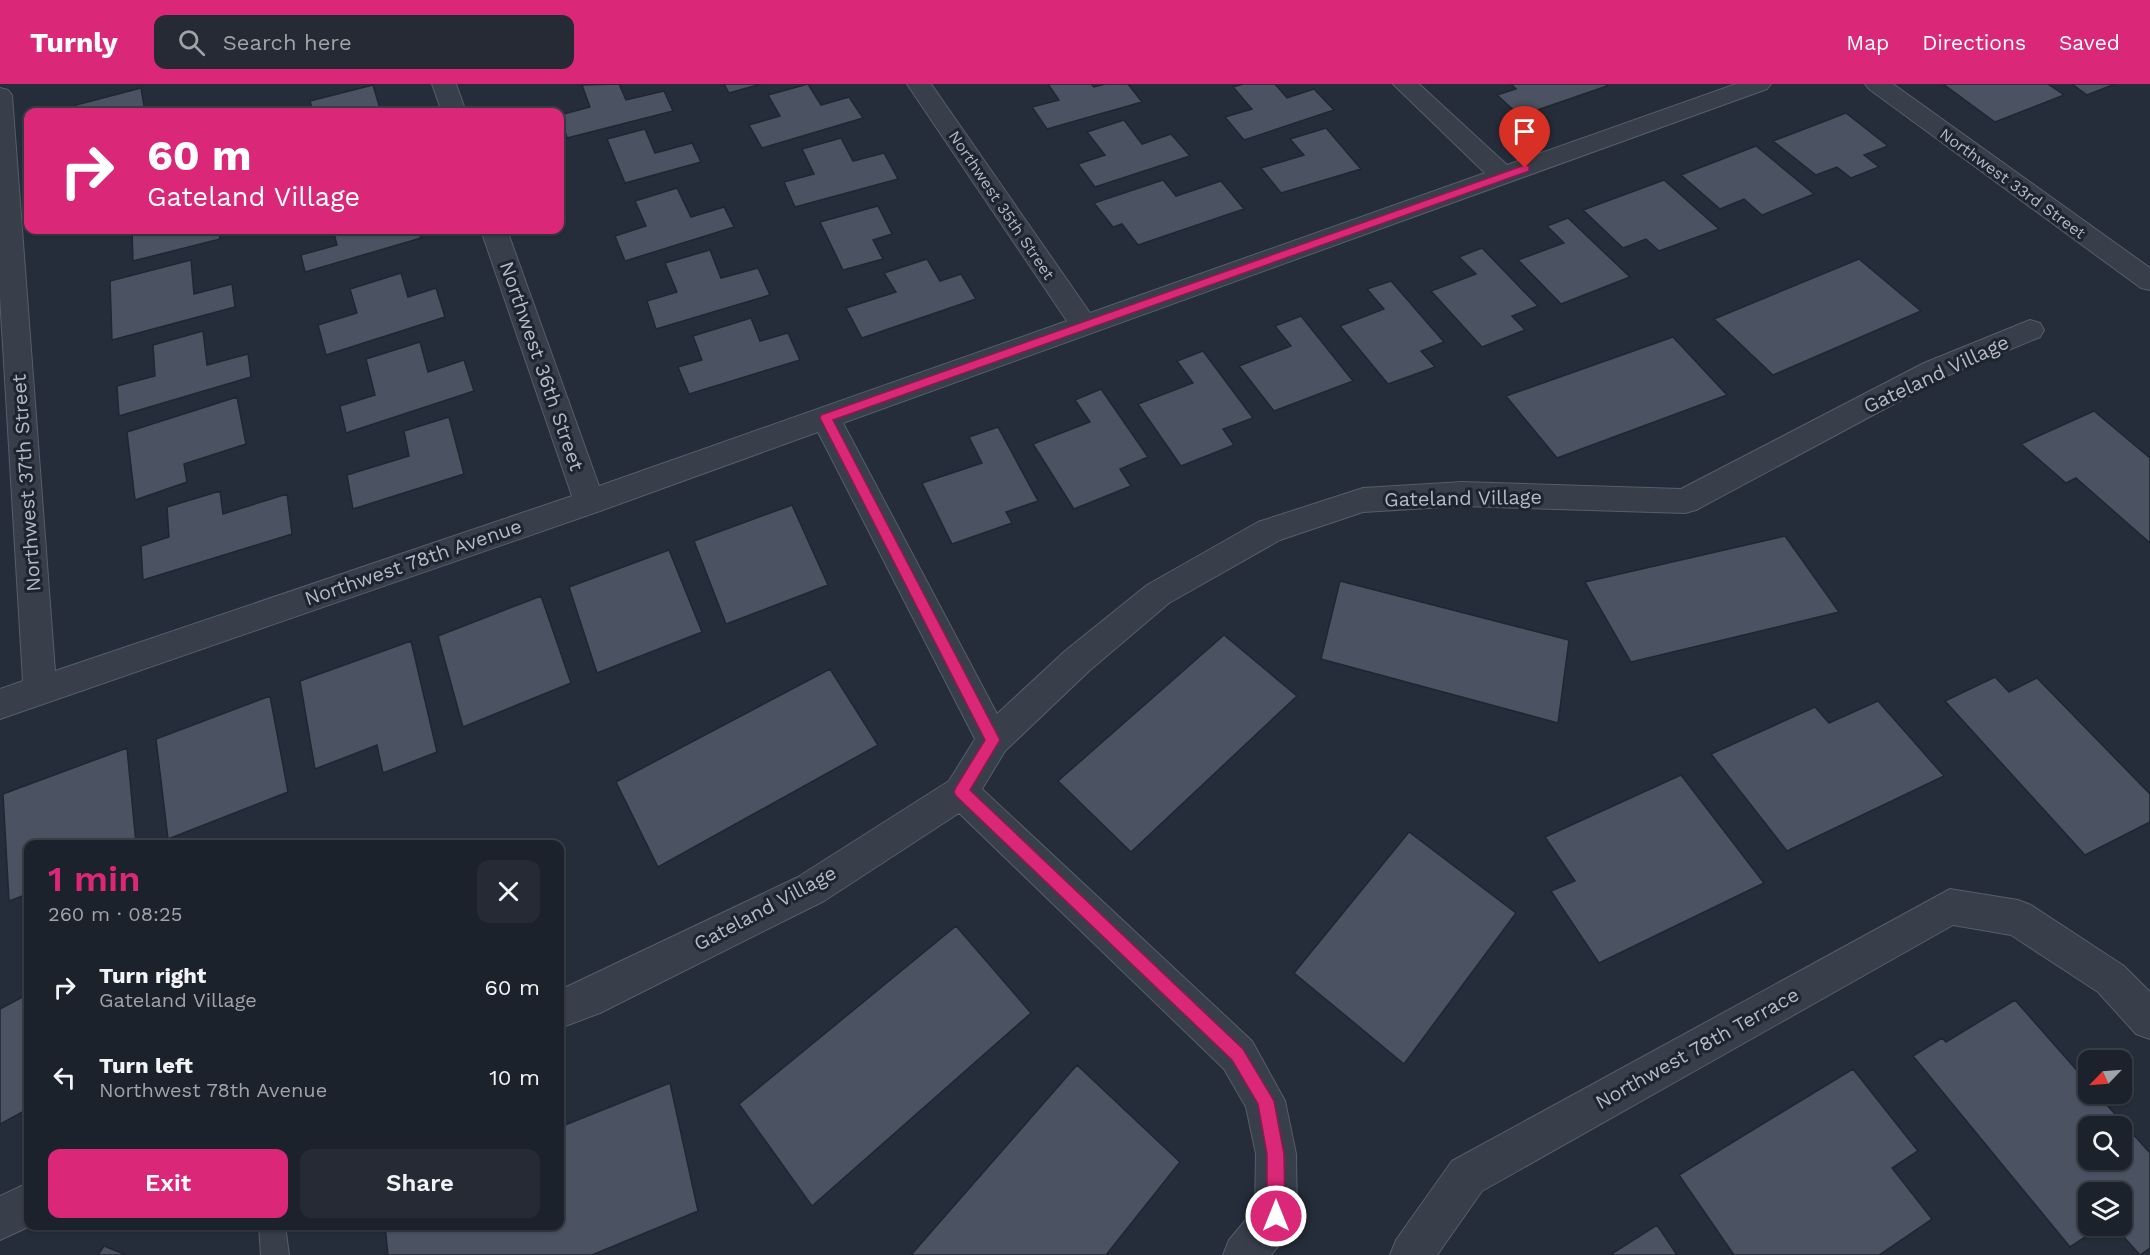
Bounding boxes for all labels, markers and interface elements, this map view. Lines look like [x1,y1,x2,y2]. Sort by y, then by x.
search box [154,15,574,69]
text: Turnly [30,26,118,59]
icon: search [175,26,208,59]
text: Search here [223,30,352,55]
text: Map [1846,30,1889,55]
text: Directions [1922,30,2026,55]
text: Saved [2059,30,2120,55]
pin [1499,106,1550,168]
icon: arrive [1508,115,1541,148]
street label: Northwest 33rd Street [1936,124,2089,243]
street label: Northwest 35th Street [945,127,1059,284]
text: 60 m [147,131,251,180]
icon: right [48,132,126,210]
text: Gateland Village [147,181,360,213]
street label: Northwest 36th Street [495,258,589,474]
street label: Gateland Village [1859,330,2013,418]
street label: Northwest 37th Street [6,373,46,593]
street label: Gateland Village [1384,485,1542,511]
street label: Northwest 78th Avenue [301,514,525,610]
text: 1 min [48,858,140,900]
button: close [477,860,540,923]
street label: Gateland Village [690,860,840,956]
text: 260 m · 08:25 [48,902,182,926]
text: Turn right [99,963,206,988]
icon: right [48,971,81,1004]
text: 60 m [484,975,540,1000]
street label: Northwest 78th Terrace [1591,982,1803,1114]
text: Gateland Village [99,988,257,1012]
north arrow [2078,1050,2132,1104]
map controls [2078,1050,2132,1236]
text: Turn left [99,1053,193,1078]
icon: left [48,1061,81,1094]
text: 10 m [489,1065,540,1090]
text: Northwest 78th Avenue [99,1078,327,1102]
button: search [2078,1116,2132,1170]
button: Exit [48,1149,288,1218]
button: Share [300,1149,540,1218]
button: layers [2078,1182,2132,1236]
position arrow [1244,1184,1308,1248]

